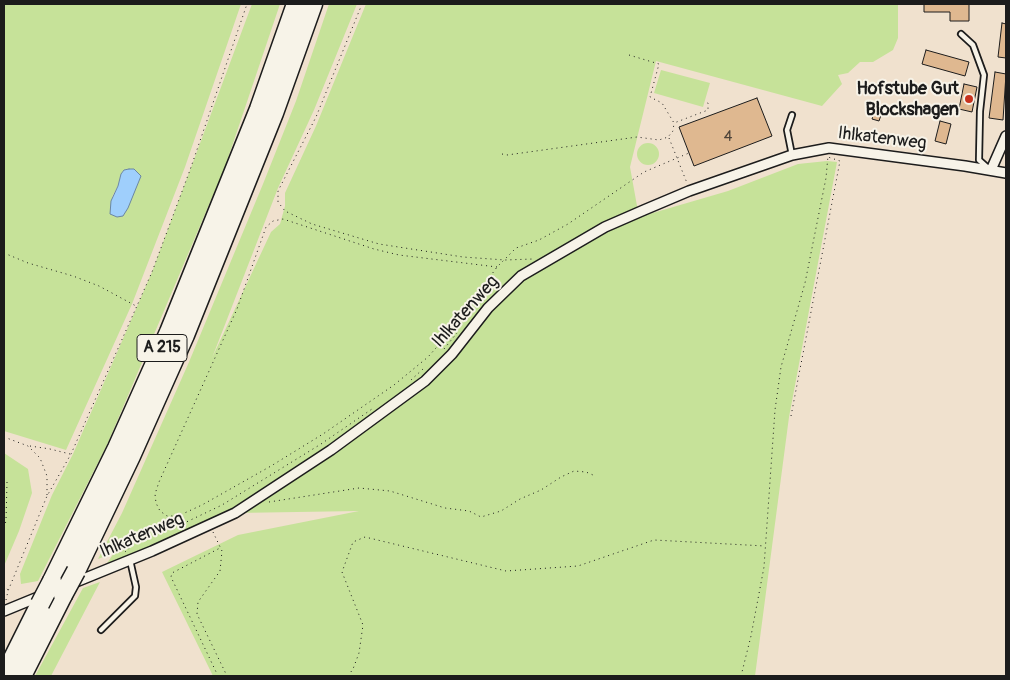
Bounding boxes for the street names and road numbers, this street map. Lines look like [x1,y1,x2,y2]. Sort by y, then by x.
street label: Ihlkatenweg [836,123,928,155]
street label: Ihlkatenweg [428,272,504,352]
road number: A 215 [137,334,187,362]
street label: Ihlkatenweg [97,509,187,563]

